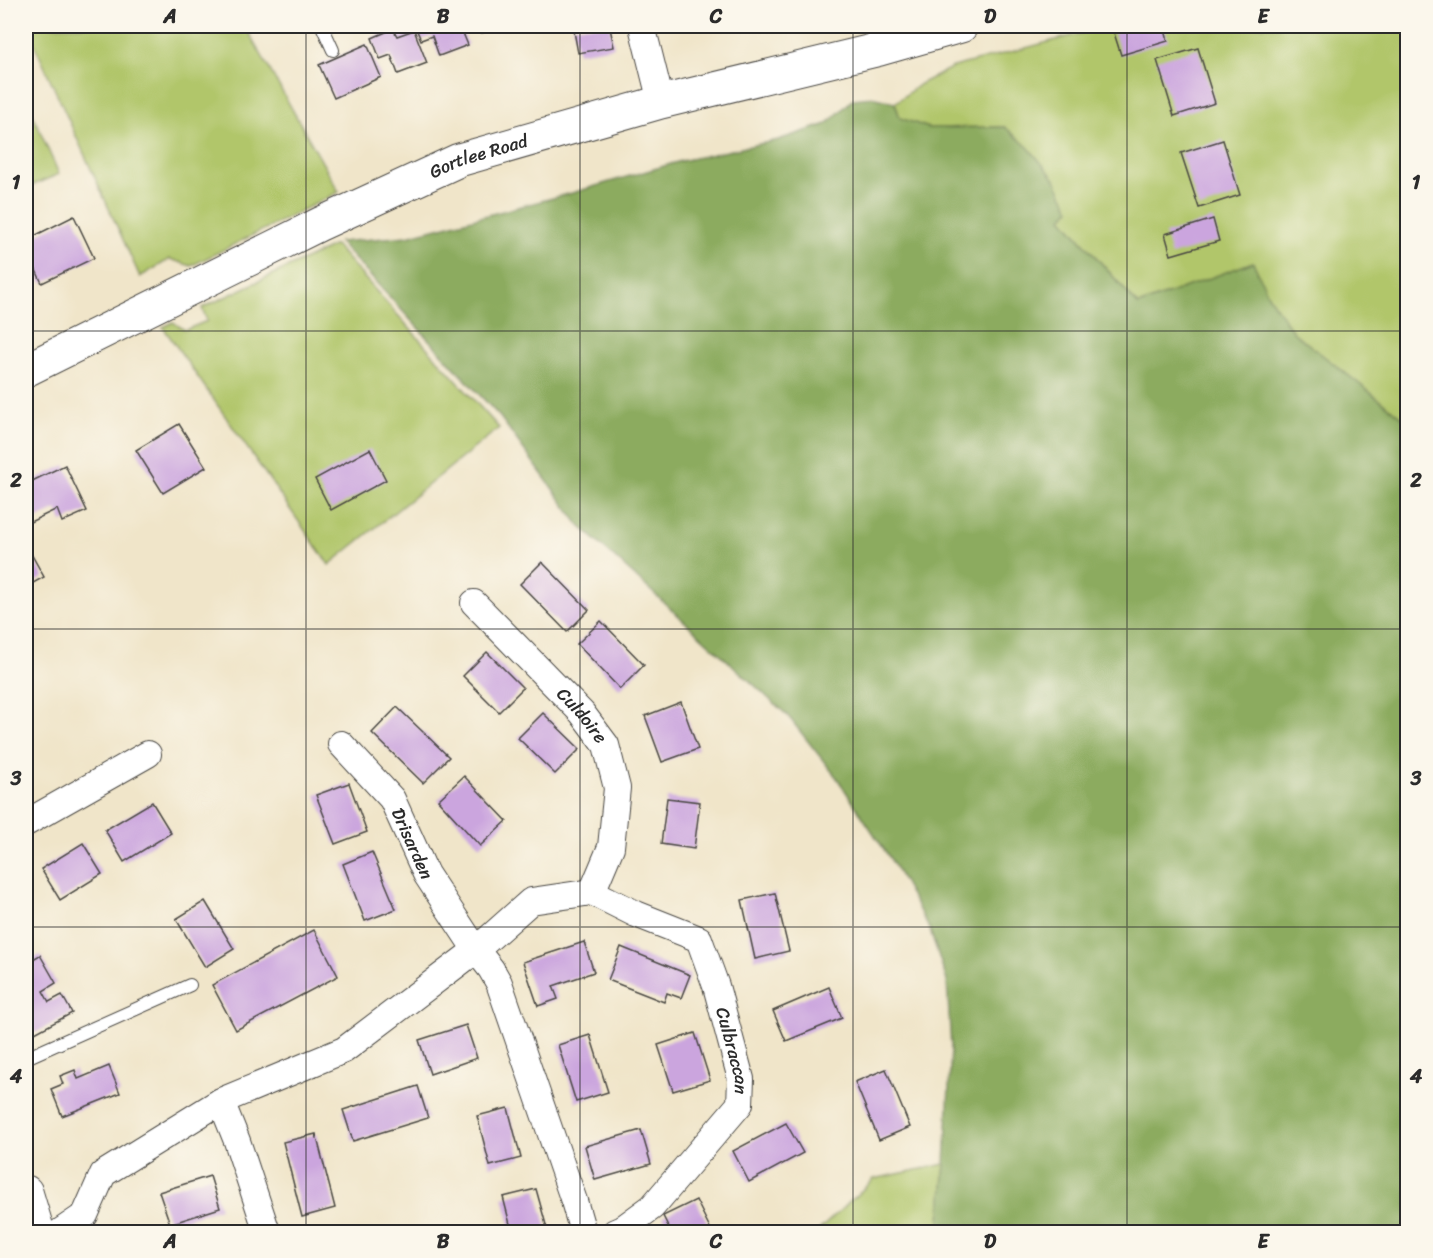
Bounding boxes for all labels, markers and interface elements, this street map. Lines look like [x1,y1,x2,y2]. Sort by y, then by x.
text: A [162,0,177,34]
text: B [437,0,450,34]
text: C [709,0,723,34]
text: D [984,0,997,34]
text: E [1257,0,1270,34]
street label: Gortlee Road [424,125,533,188]
text: 1 [12,165,21,200]
text: 1 [1412,165,1421,200]
text: 2 [9,463,22,498]
text: 2 [1409,463,1422,498]
street label: Culdoire [549,679,616,751]
text: 3 [10,761,22,796]
text: 3 [1410,761,1422,796]
street label: Drisarden [382,803,443,885]
street label: Culbraccan [706,1004,757,1095]
text: 4 [9,1059,23,1094]
text: 4 [1409,1059,1423,1094]
text: A [162,1224,177,1258]
text: B [437,1224,450,1258]
text: C [709,1224,723,1258]
text: D [984,1224,997,1258]
text: E [1257,1224,1270,1258]

